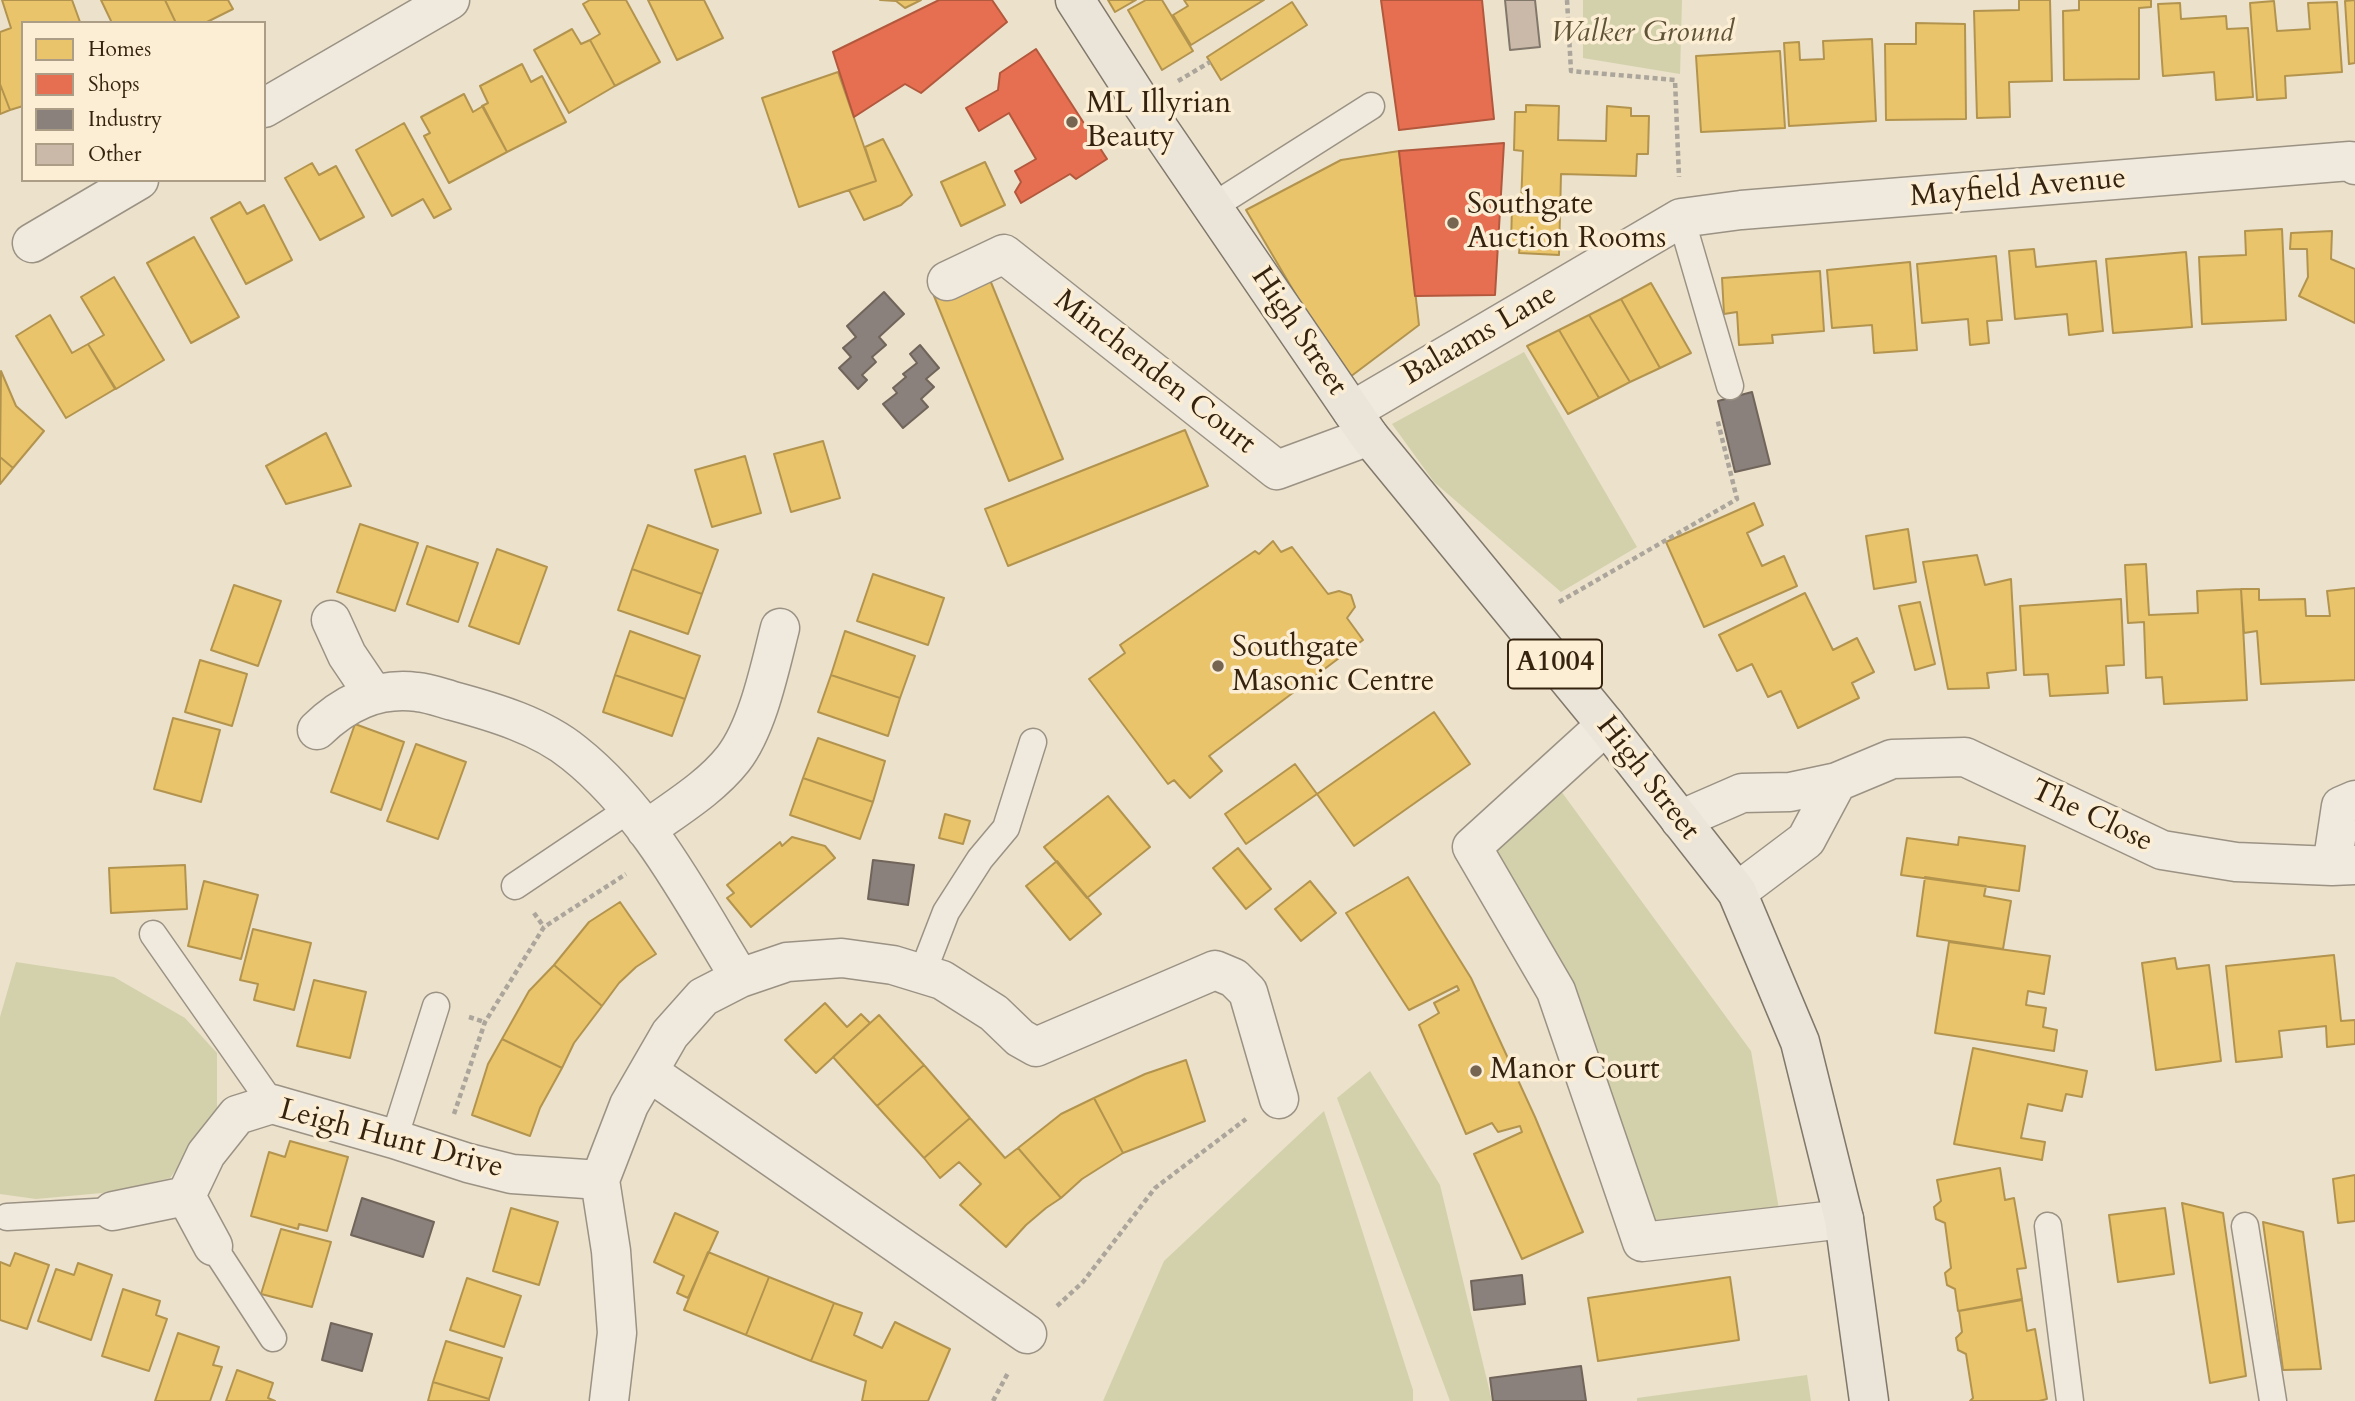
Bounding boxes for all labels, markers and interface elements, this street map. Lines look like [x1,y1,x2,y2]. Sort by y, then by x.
park label: Walker Ground [1550,16,1734,52]
legend [21,21,266,182]
text: Homes [88,35,151,64]
text: Shops [88,70,140,99]
place label: ML Illyrian Beauty [1086,87,1231,158]
text: Industry [88,105,162,134]
marker: ML Illyrian Beauty [1064,114,1080,130]
text: Other [88,140,142,169]
street label: Mayfield Avenue [1909,162,2127,216]
place label: Southgate Auction Rooms [1467,188,1666,258]
marker: Southgate Auction Rooms [1445,215,1461,231]
street label: High Street [1242,261,1354,403]
street label: Balaams Lane [1396,277,1564,395]
street label: Minchenden Court [1046,283,1262,463]
place label: Southgate Masonic Centre [1232,631,1434,702]
road number: A1004 [1508,640,1602,688]
marker: Southgate Masonic Centre [1210,658,1226,674]
street label: High Street [1588,710,1706,848]
street label: The Close [2024,773,2158,861]
place label: Manor Court [1490,1053,1660,1089]
marker: Manor Court [1468,1063,1484,1079]
street label: Leigh Hunt Drive [275,1093,507,1187]

